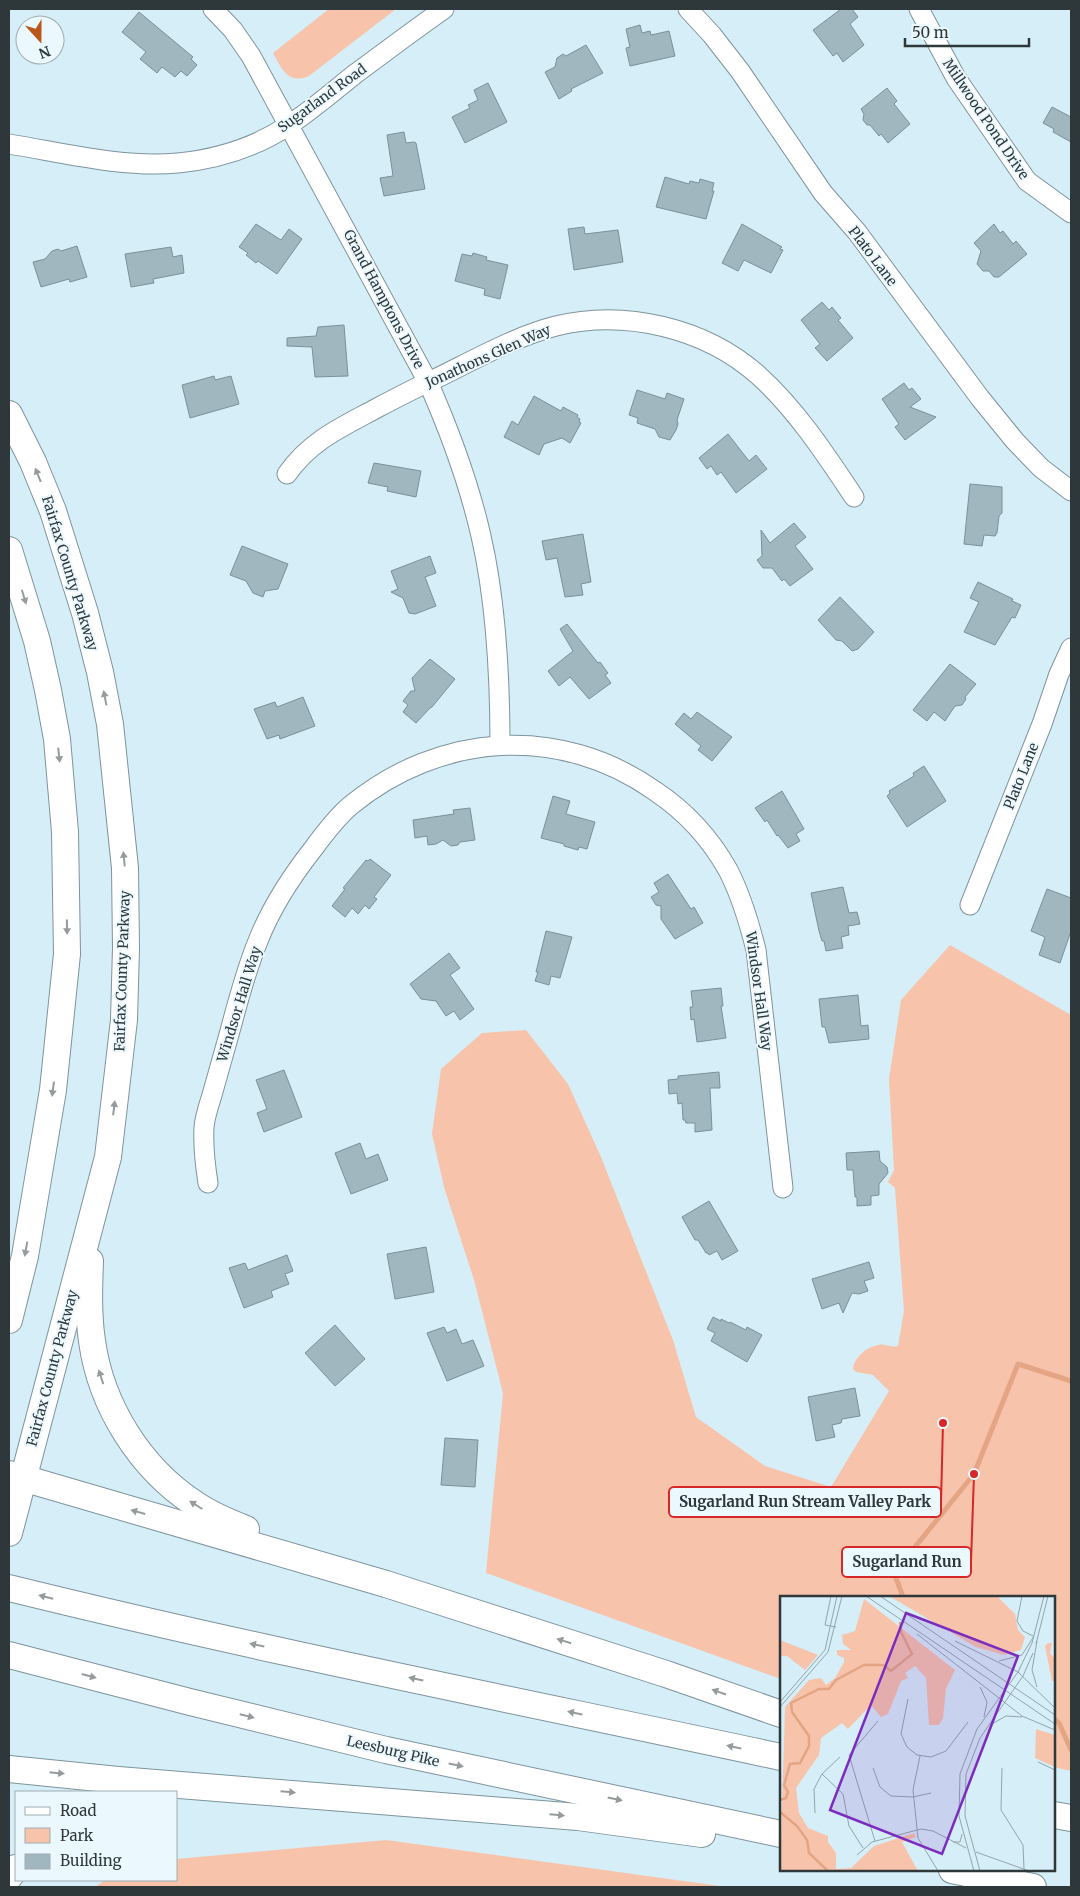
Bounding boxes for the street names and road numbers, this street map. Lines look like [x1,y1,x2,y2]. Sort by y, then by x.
street label: Millwood Pond Drive [939,55,1033,183]
street label: Sugarland Road [274,59,370,136]
street label: Plato Lane [845,222,901,290]
street label: Grand Hamptons Drive [340,226,428,372]
street label: Jonathons Glen Way [422,320,554,392]
street label: Fairfax County Parkway [38,493,102,653]
street label: Plato Lane [999,740,1043,812]
street label: Fairfax County Parkway [110,889,134,1052]
street label: Windsor Hall Way [742,929,776,1053]
street label: Windsor Hall Way [213,943,265,1065]
street label: Fairfax County Parkway [22,1287,82,1448]
street label: Leesburg Pike [345,1732,441,1770]

